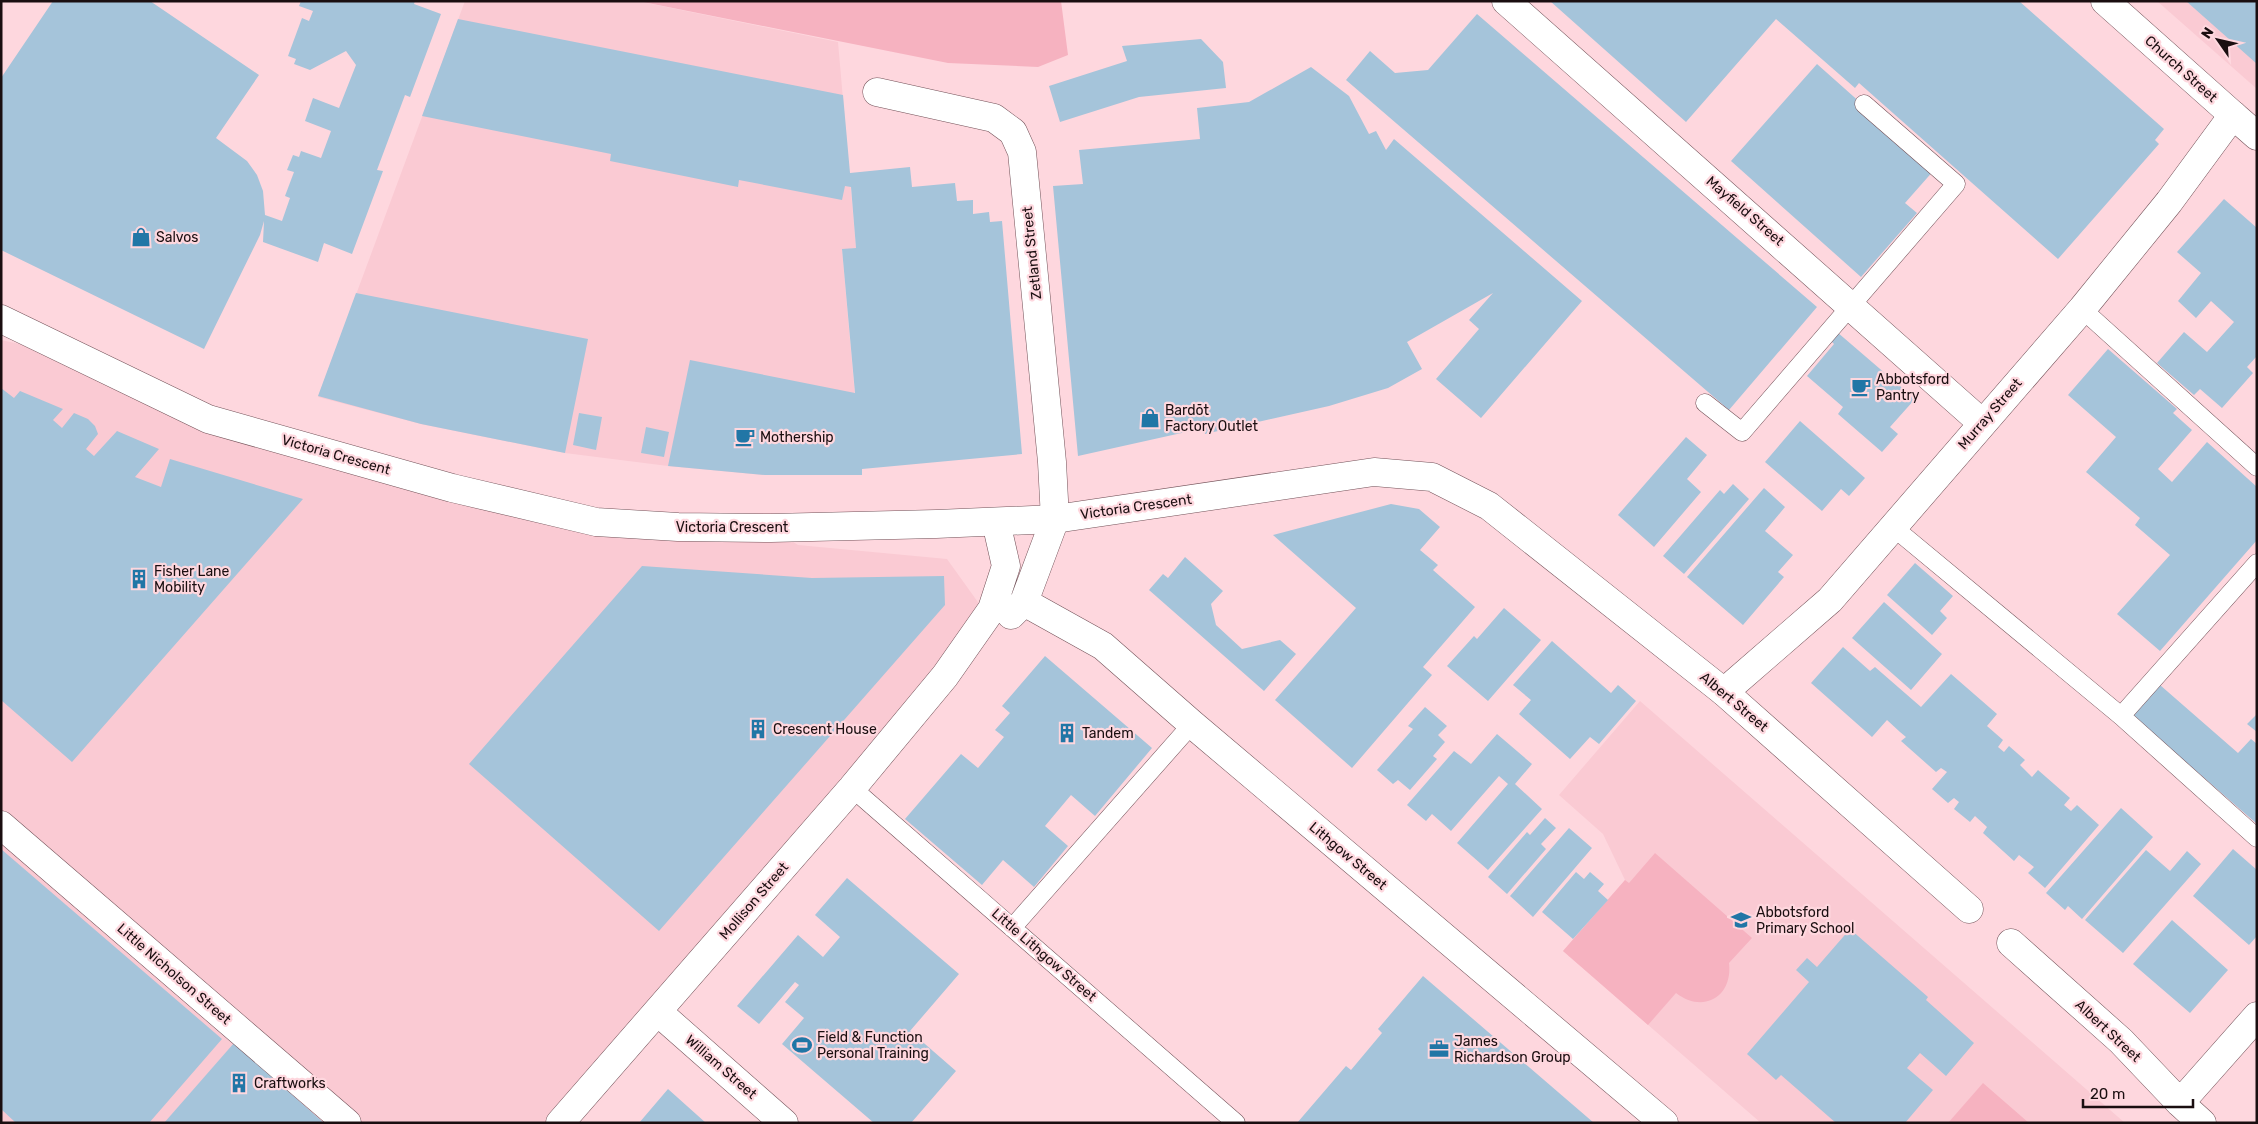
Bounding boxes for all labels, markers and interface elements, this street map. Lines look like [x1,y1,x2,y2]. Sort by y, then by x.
north arrow [2193,15,2243,65]
text: N [2198,24,2218,42]
street label: Church Street [2141,32,2221,106]
street label: Mayfield Street [1703,173,1788,250]
street label: Zetland Street [1019,205,1045,300]
shop icon: Salvos [130,226,152,248]
place label: Salvos [156,229,199,246]
place label: Abbotsford Pantry [1876,371,1949,404]
street label: Murray Street [1954,374,2026,453]
cafe icon: Abbotsford Pantry [1850,376,1872,398]
place label: Bardōt Factory Outlet [1165,402,1258,435]
shop icon: Bardōt Factory Outlet [1139,407,1161,429]
cafe icon: Mothership [734,426,756,448]
place label: Mothership [760,429,834,446]
street label: Victoria Crescent [280,431,393,479]
street label: Victoria Crescent [1079,491,1193,523]
street label: Victoria Crescent [676,519,789,536]
place label: Fisher Lane Mobility [154,563,230,596]
building icon: Fisher Lane Mobility [128,568,150,590]
street label: Albert Street [1696,669,1772,736]
building icon: Crescent House [747,718,769,740]
place label: Crescent House [773,721,877,738]
building icon: Tandem [1056,722,1078,744]
place label: Tandem [1082,725,1134,742]
street label: Lithgow Street [1306,819,1391,894]
street label: Mollison Street [716,858,793,943]
place label: Abbotsford Primary School [1756,904,1854,937]
street label: Little Lithgow Street [988,905,1100,1005]
school or university icon: Abbotsford Primary School [1730,909,1752,931]
street label: Little Nicholson Street [114,920,235,1028]
street label: Albert Street [2072,996,2145,1066]
place label: Field & Function Personal Training [817,1029,929,1062]
street label: William Street [682,1031,761,1103]
place label: James Richardson Group [1454,1033,1571,1066]
sports icon: Field & Function Personal Training [791,1034,813,1056]
office icon: James Richardson Group [1428,1038,1450,1060]
building icon: Craftworks [228,1072,250,1094]
place label: Craftworks [254,1075,326,1092]
scale bar [2083,1076,2193,1108]
text: 20 m [2090,1085,2125,1103]

